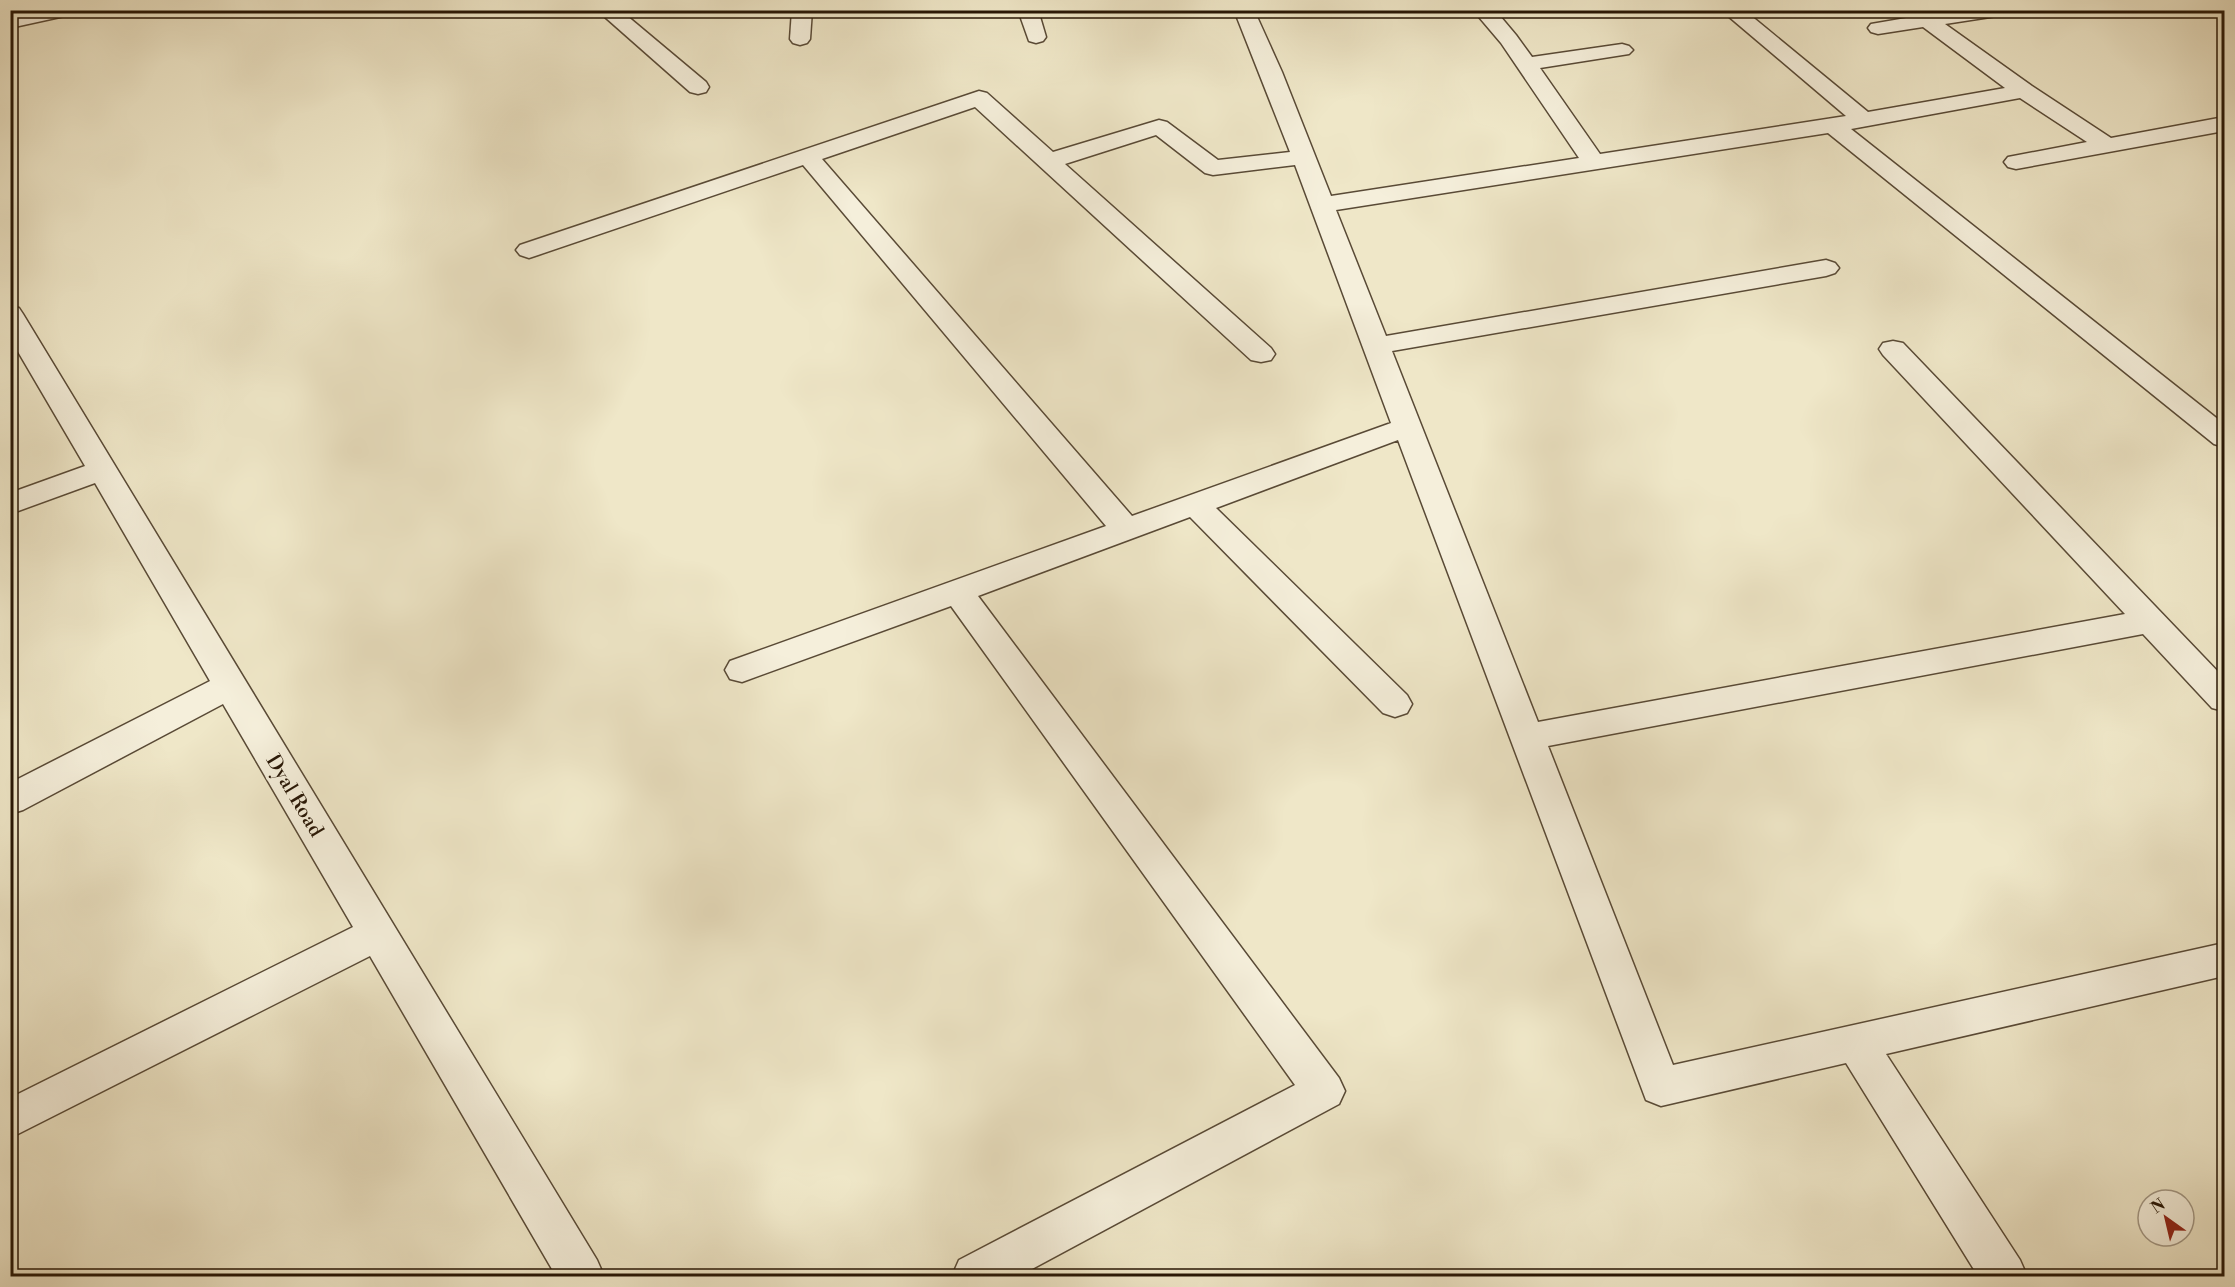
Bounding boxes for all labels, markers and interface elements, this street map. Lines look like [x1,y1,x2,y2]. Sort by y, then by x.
street label: Dyal Road [260,750,329,842]
north arrow [2136,1188,2196,1248]
text: N [2147,1194,2169,1218]

